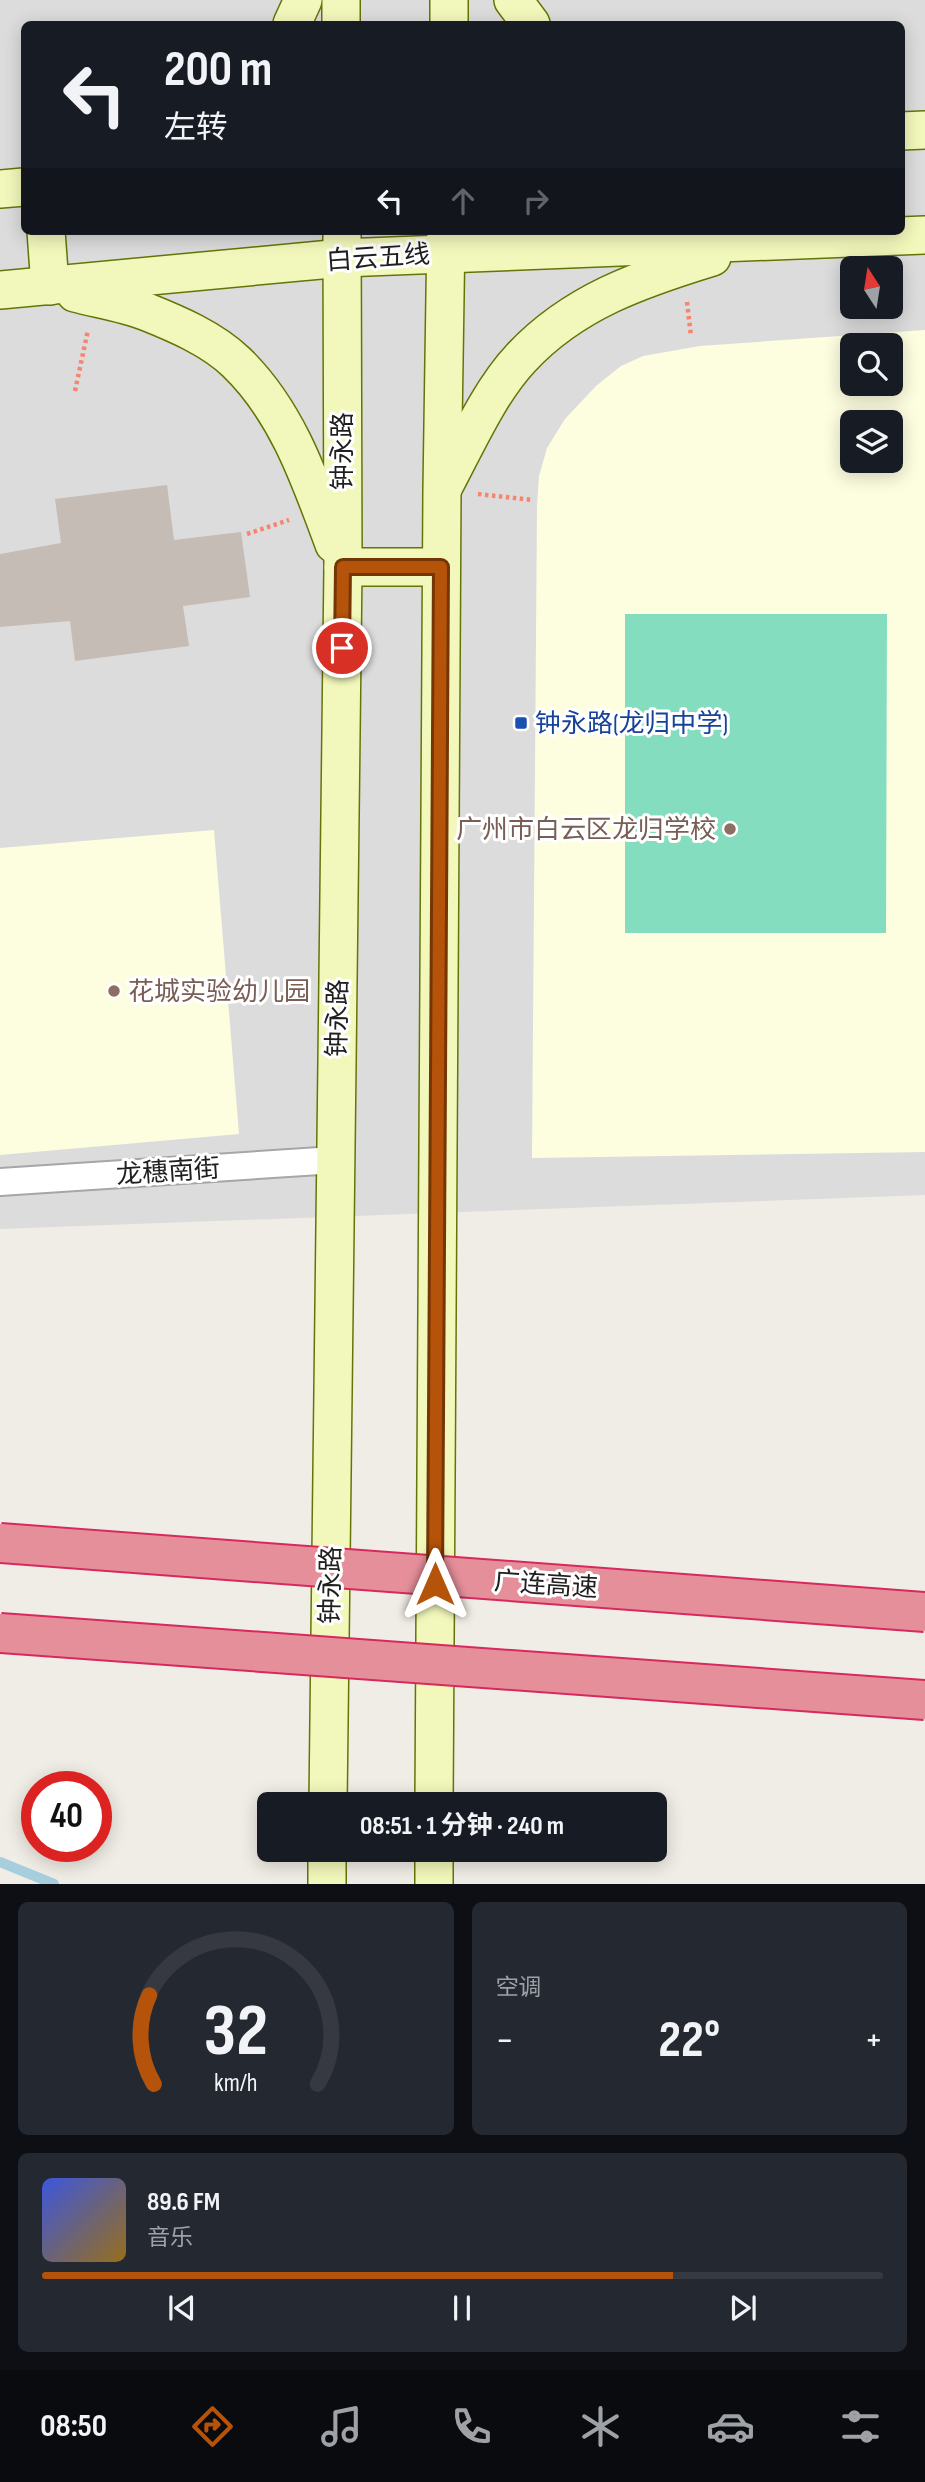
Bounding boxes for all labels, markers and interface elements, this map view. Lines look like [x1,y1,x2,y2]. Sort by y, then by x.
text: 200 m [164,41,272,100]
icon: left [49,49,140,140]
text: 左转 [164,109,228,148]
icon: left [371,182,409,220]
icon: ahead [444,182,482,220]
icon: right [517,182,555,220]
street label: 白云五线 [325,239,431,278]
north arrow [840,256,903,318]
map controls [840,256,903,473]
button: search [840,333,903,396]
button: layers [840,410,903,473]
street label: 钟永路 [328,412,359,490]
pin [312,618,372,678]
icon: arrive [323,629,361,667]
place label: 钟永路(龙归中学) [535,709,728,740]
marker: 钟永路(龙归中学) [513,715,529,731]
place label: 广州市白云区龙归学校 [456,815,716,846]
marker: 广州市白云区龙归学校 [722,821,738,837]
place label: 花城实验幼儿园 [128,977,310,1008]
street label: 钟永路 [322,979,355,1057]
marker: 花城实验幼儿园 [106,983,122,999]
street label: 龙穗南街 [115,1153,221,1192]
street label: 钟永路 [315,1546,348,1624]
position arrow [398,1547,472,1621]
street label: 广连高速 [493,1566,599,1605]
speed limit sign: 40 [21,1771,112,1862]
text: 08:51 · 1 分钟 · 240 m [360,1811,564,1842]
text: 空调 [496,1974,542,2002]
text: 32 [203,1989,268,2077]
text: 22° [658,2009,720,2072]
text: − [496,2018,514,2063]
text: + [864,2018,883,2063]
text: km/h [214,2068,257,2099]
text: 89.6 FM [147,2187,220,2218]
text: 音乐 [147,2224,193,2252]
icon: previous [163,2289,201,2327]
icon: pause [443,2289,481,2327]
icon: next [724,2289,762,2327]
icon: directions [188,2402,237,2451]
icon: music [317,2402,366,2451]
icon: phone [447,2402,496,2451]
icon: climate [576,2402,625,2451]
icon: car [706,2402,755,2451]
icon: filters [836,2402,885,2451]
text: 08:50 [40,2407,107,2446]

